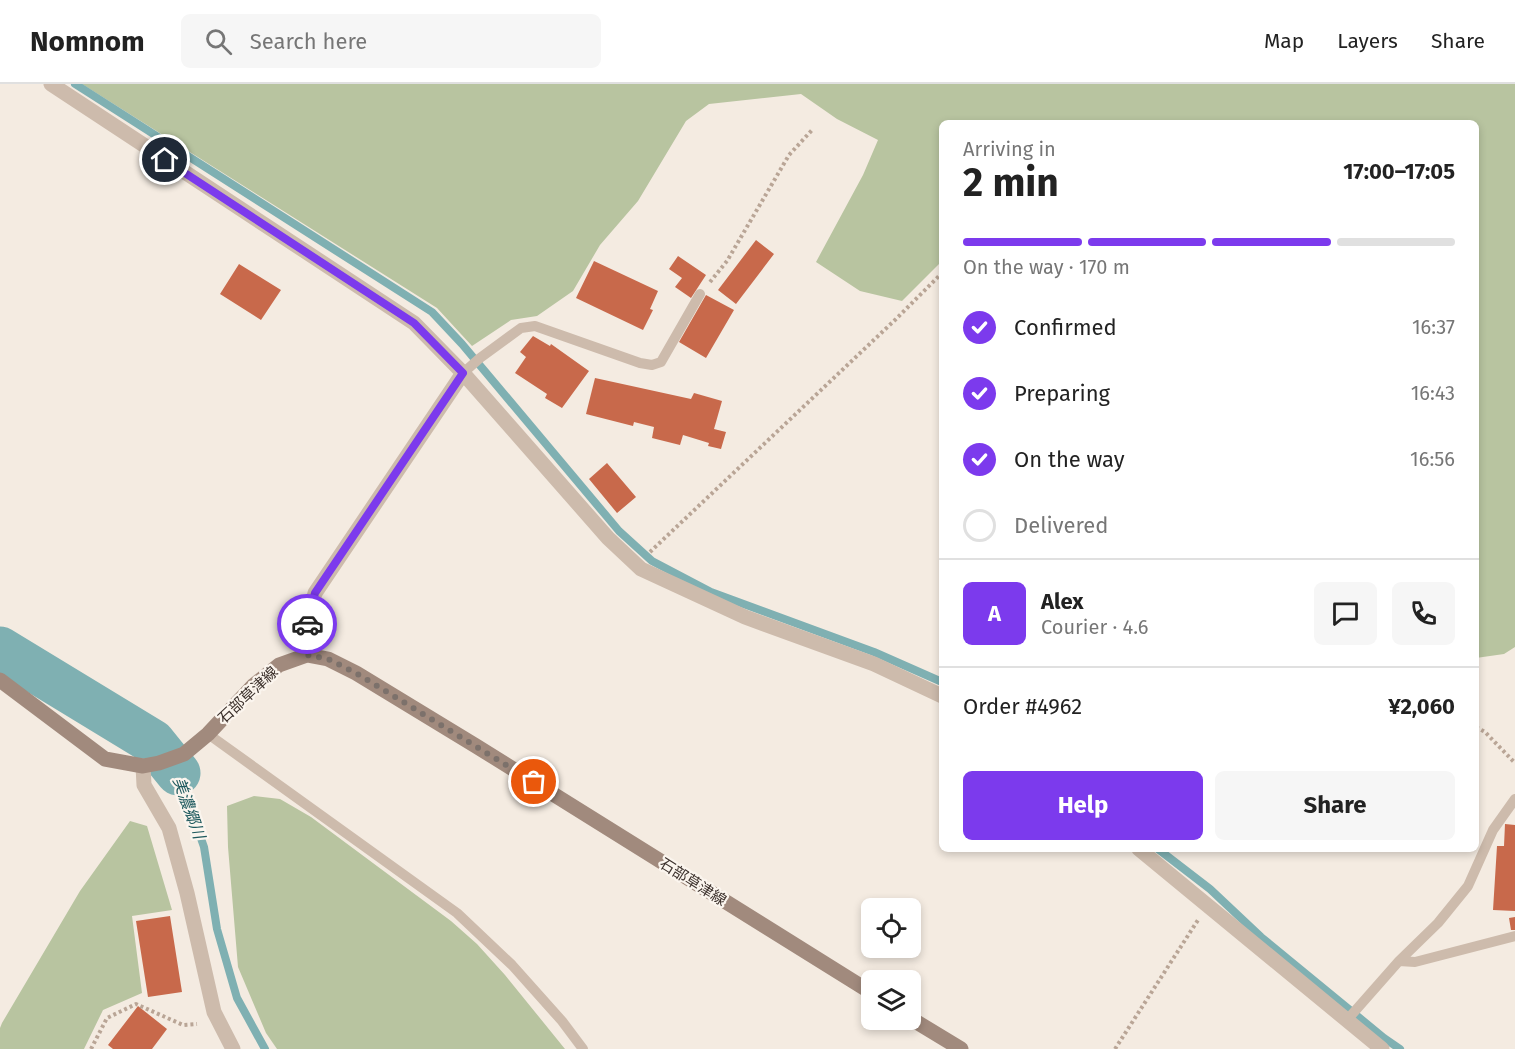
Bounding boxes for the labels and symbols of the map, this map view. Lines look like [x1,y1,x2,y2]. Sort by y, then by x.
pin [139,134,190,185]
courier [277,594,337,654]
street label: 石部草津線 [214,663,282,727]
pin [508,756,559,807]
water label: 美濃郷川 [169,775,210,843]
street label: 石部草津線 [656,854,730,910]

